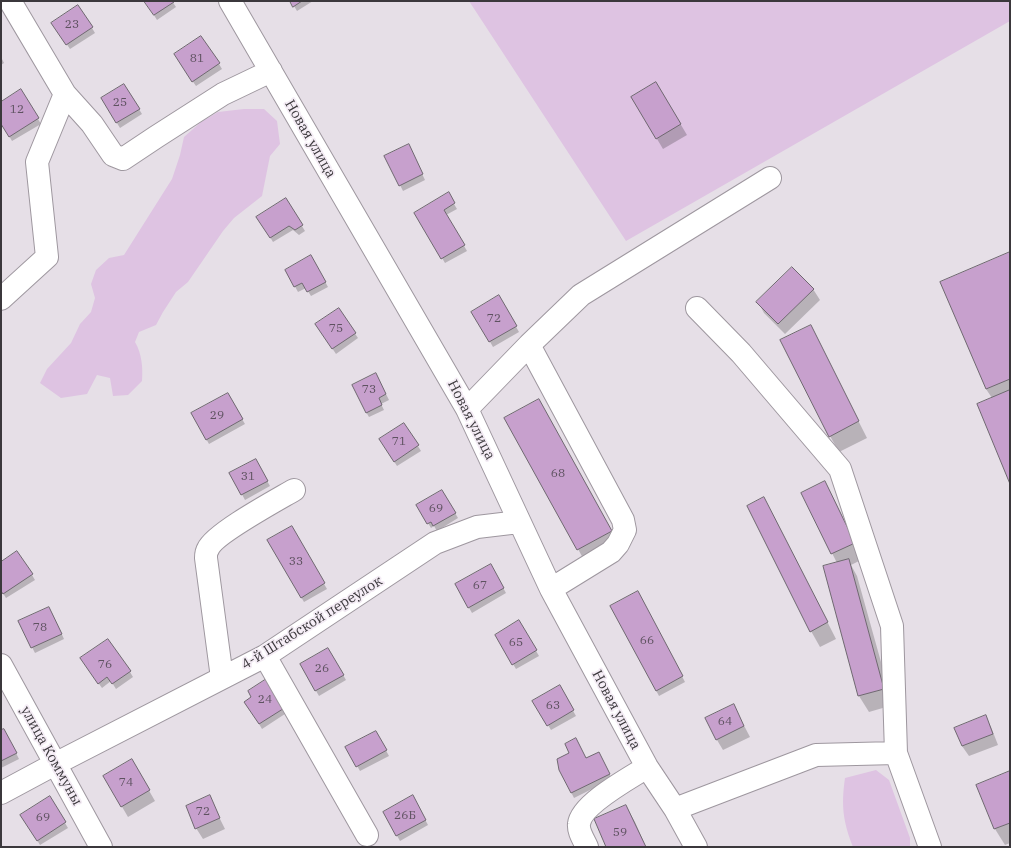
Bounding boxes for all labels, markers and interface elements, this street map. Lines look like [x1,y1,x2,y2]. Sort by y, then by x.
house number: 23 [65,18,79,32]
house number: 81 [190,52,204,66]
house number: 25 [113,96,127,110]
street label: Новая улица [281,97,339,181]
house number: 12 [10,103,24,117]
house number: 72 [487,312,501,326]
house number: 75 [329,322,343,336]
street label: Новая улица [444,377,498,463]
house number: 73 [362,383,376,397]
house number: 29 [210,409,224,423]
house number: 71 [392,435,406,449]
house number: 68 [551,467,565,481]
house number: 31 [241,470,255,484]
house number: 69 [429,502,443,516]
house number: 33 [289,555,303,569]
street label: 4-й Штабской переулок [238,573,386,673]
house number: 67 [473,579,487,593]
house number: 78 [33,621,47,635]
house number: 66 [640,634,654,648]
house number: 65 [509,636,523,650]
house number: 76 [98,658,112,672]
house number: 26 [315,662,329,676]
street label: Новая улица [588,668,644,752]
house number: 24 [258,693,272,707]
house number: 63 [546,699,560,713]
street label: улица Коммуны [17,703,85,809]
house number: 64 [718,715,732,729]
house number: 74 [119,776,133,790]
house number: 72 [196,805,210,819]
house number: 26Б [394,809,416,823]
house number: 69 [36,811,50,825]
house number: 59 [613,826,627,840]

